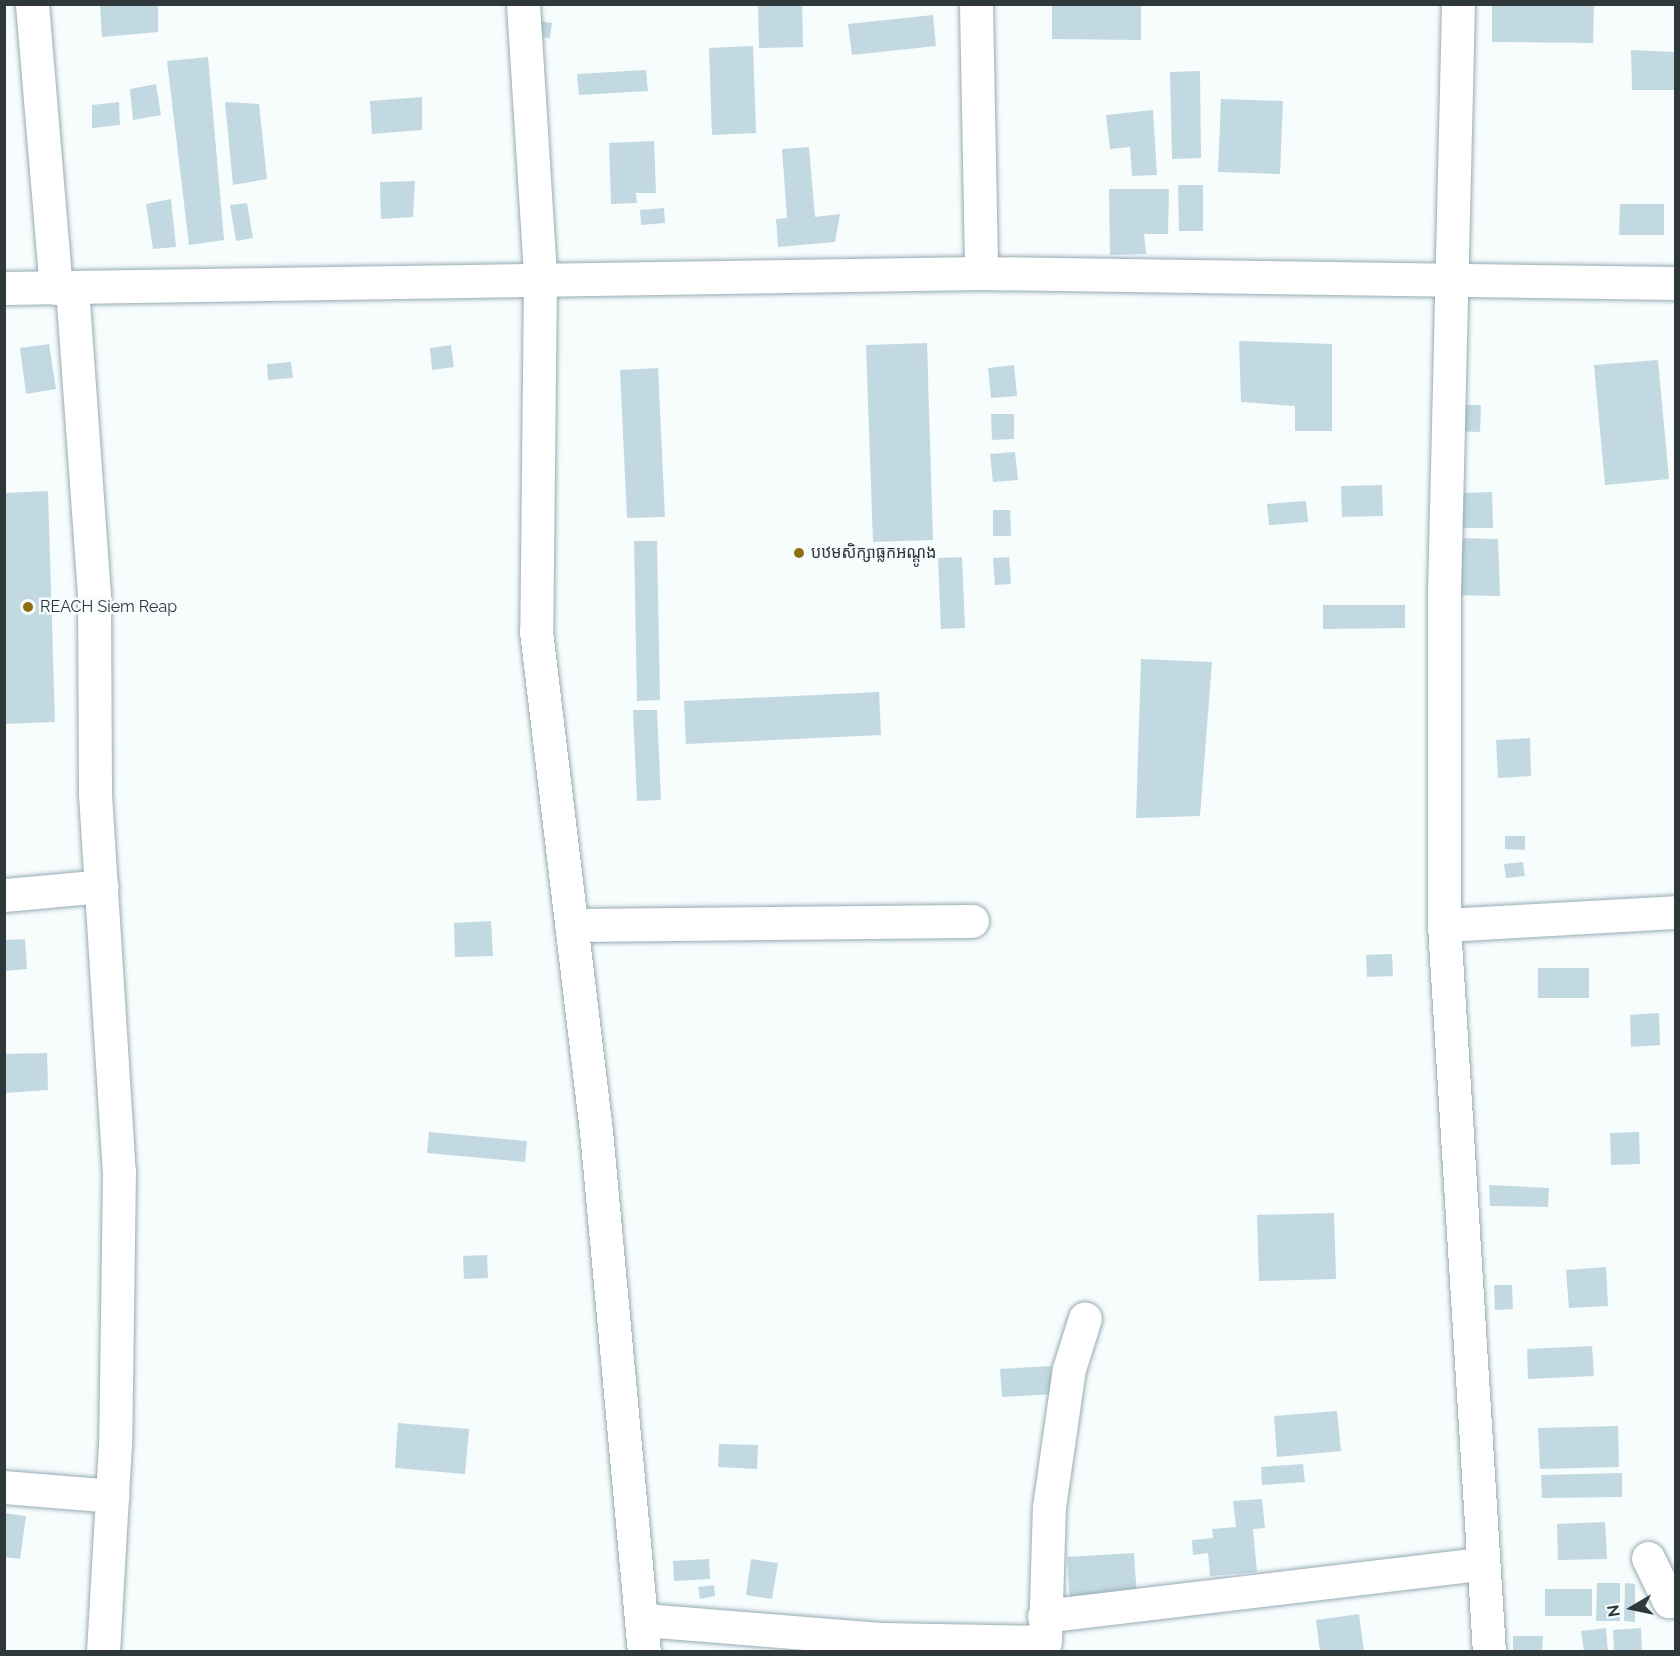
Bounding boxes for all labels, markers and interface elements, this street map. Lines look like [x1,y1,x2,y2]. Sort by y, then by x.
place label: បឋមសិក្សាធ្លកអណ្តូង [811,543,936,563]
marker: បឋមសិក្សាធ្លកអណ្តូង [792,546,806,560]
place label: REACH Siem Reap [40,597,177,617]
marker: REACH Siem Reap [21,600,35,614]
north arrow [1602,1578,1662,1638]
text: N [1603,1603,1624,1618]

